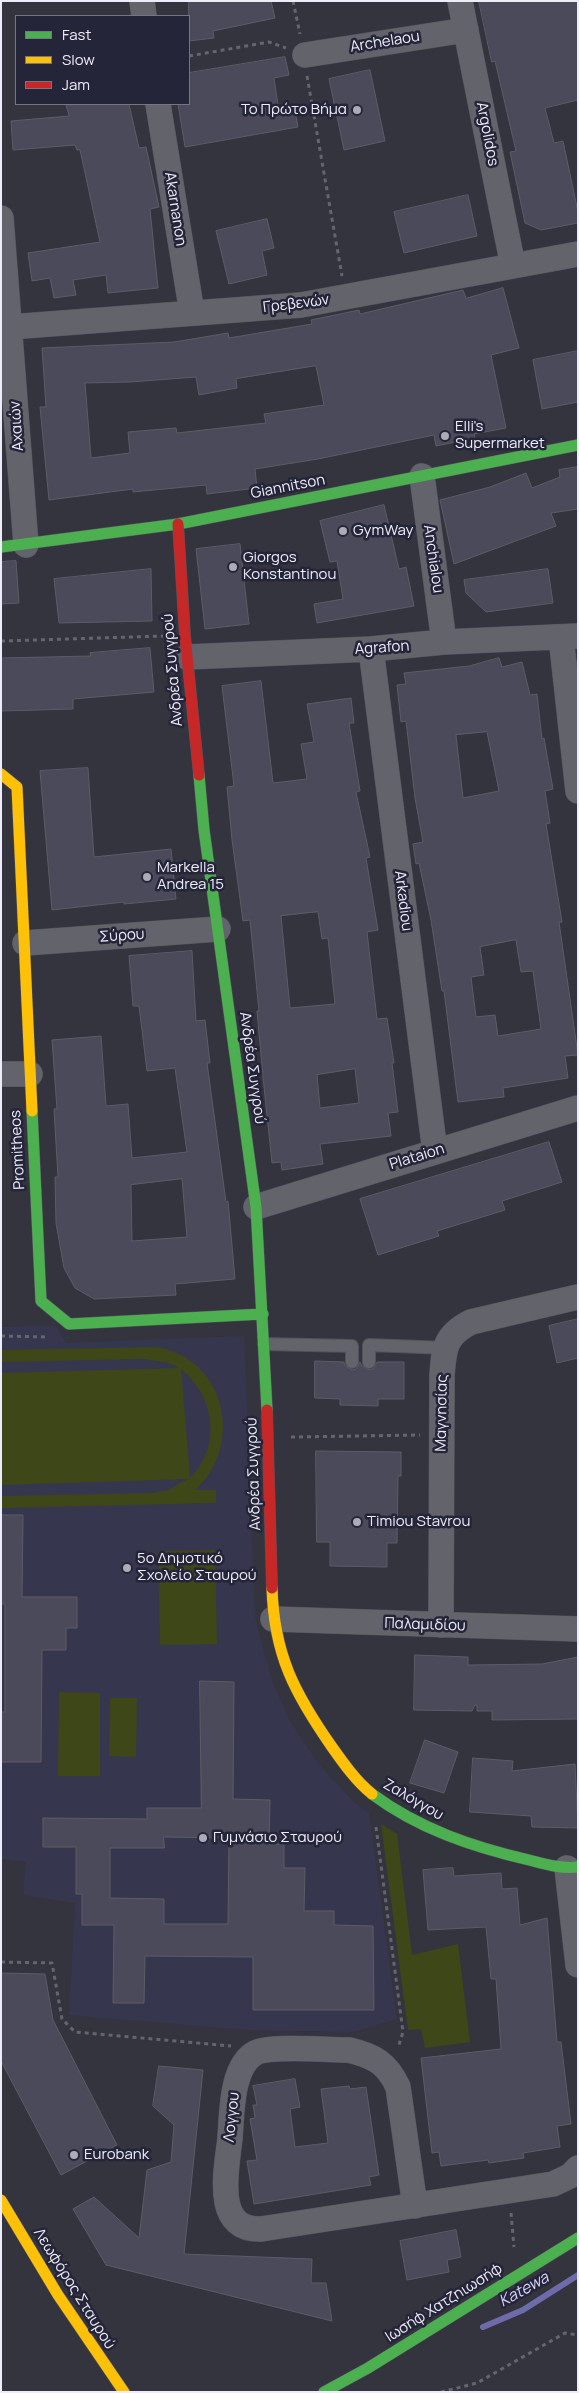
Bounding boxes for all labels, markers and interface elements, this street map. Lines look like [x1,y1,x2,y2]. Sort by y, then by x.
legend [15,15,190,105]
text: Fast [62,24,91,45]
street label: Archelaou [349,28,421,56]
text: Slow [62,49,95,70]
text: Jam [62,74,90,95]
street label: Argolidos [472,100,502,168]
place label: Το Πρώτο Βήμα [241,101,347,119]
marker: Το Πρώτο Βήμα [351,104,363,116]
street label: Akarnanon [160,171,190,247]
street label: Γρεβενών [262,291,330,317]
street label: Αχαιών [6,400,28,452]
place label: Elli's Supermarket [455,418,545,453]
marker: Elli's Supermarket [439,430,451,442]
street label: Giannitson [249,471,327,503]
place label: GymWay [353,522,413,540]
street label: Anchialou [419,524,447,594]
marker: GymWay [337,525,349,537]
place label: Giorgos Konstantinou [243,549,336,584]
marker: Giorgos Konstantinou [227,561,239,573]
street label: Ανδρέα Συγγρού [159,613,187,727]
street label: Agrafon [354,637,410,659]
place label: Markella Andrea 15 [157,859,224,894]
street label: Arkadiou [390,870,416,932]
marker: Markella Andrea 15 [141,871,153,883]
street label: Σύρου [99,925,145,947]
street label: Ανδρέα Συγγρού [235,1011,269,1125]
street label: Promitheos [7,1110,29,1190]
street label: Plataion [387,1140,447,1174]
street label: Μαγνησίας [432,1374,452,1452]
street label: Ανδρέα Συγγρού [243,1417,265,1531]
place label: Timiou Stavrou [367,1513,470,1531]
marker: Timiou Stavrou [351,1516,363,1528]
place label: 5ο Δημοτικό Σχολείο Σταυρού [137,1550,257,1585]
marker: 5ο Δημοτικό Σχολείο Σταυρού [121,1562,133,1574]
street label: Παλαμιδίου [384,1615,466,1635]
street label: Ζαλόγγου [380,1775,446,1825]
place label: Γυμνάσιο Σταυρού [213,1829,342,1847]
marker: Γυμνάσιο Σταυρού [197,1832,209,1844]
street label: Λογγου [220,2091,244,2143]
place label: Eurobank [84,2146,149,2164]
marker: Eurobank [68,2149,80,2161]
street label: Λεωφόρος Σταυρού [30,2225,118,2353]
street label: Ιωσήφ Χατζηιωσήφ [382,2260,506,2346]
water label: Katewa [496,2268,552,2312]

